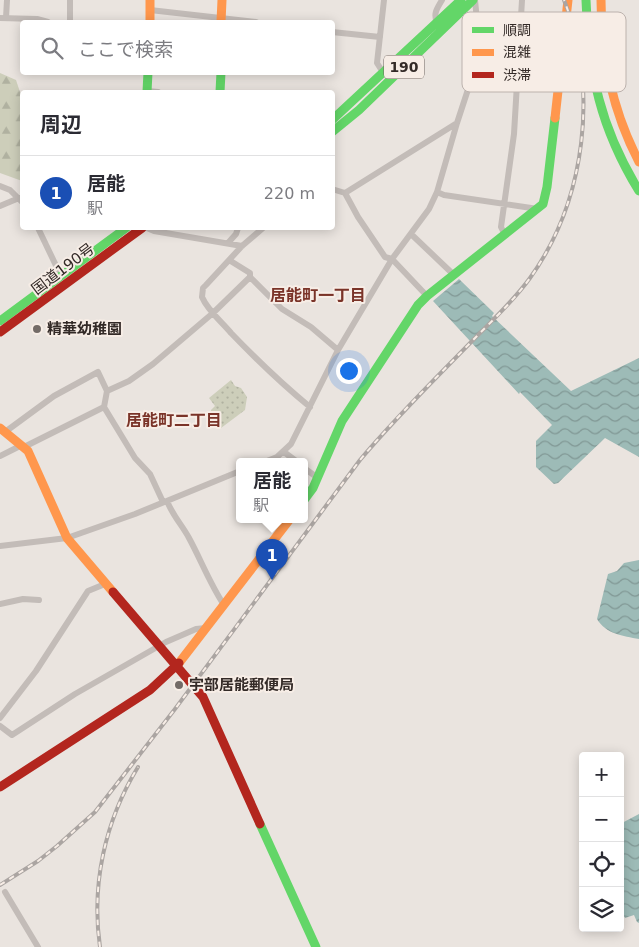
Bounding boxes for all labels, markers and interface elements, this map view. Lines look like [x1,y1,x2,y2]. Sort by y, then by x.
legend [462,12,626,92]
search box [20,20,335,75]
text: 順調 [503,22,531,38]
icon: search [38,34,66,62]
text: ここで検索 [78,38,173,60]
text: 混雑 [503,44,531,60]
road number: 190 [384,56,424,78]
text: 渋滞 [503,67,531,83]
text: 周辺 [40,113,82,137]
text: 居能 [87,172,125,194]
text: 1 [50,184,62,203]
text: 220 m [264,184,315,203]
text: 駅 [87,199,103,218]
street label: 国道190号 [28,240,98,298]
district label: 居能町一丁目 [270,286,366,305]
place label: 精華幼稚園 [47,320,122,338]
marker: 精華幼稚園 [31,323,43,335]
your location [336,358,362,384]
district label: 居能町二丁目 [126,411,222,430]
popup [236,458,308,523]
text: 居能 [253,469,291,491]
text: 駅 [253,496,269,515]
pin: 1 [256,539,288,580]
place label: 宇部居能郵便局 [189,676,294,694]
marker: 宇部居能郵便局 [173,679,185,691]
map controls [579,752,624,932]
button: + [579,752,624,797]
button: − [579,797,624,842]
button: locate [579,842,624,887]
button: layers [579,887,624,932]

